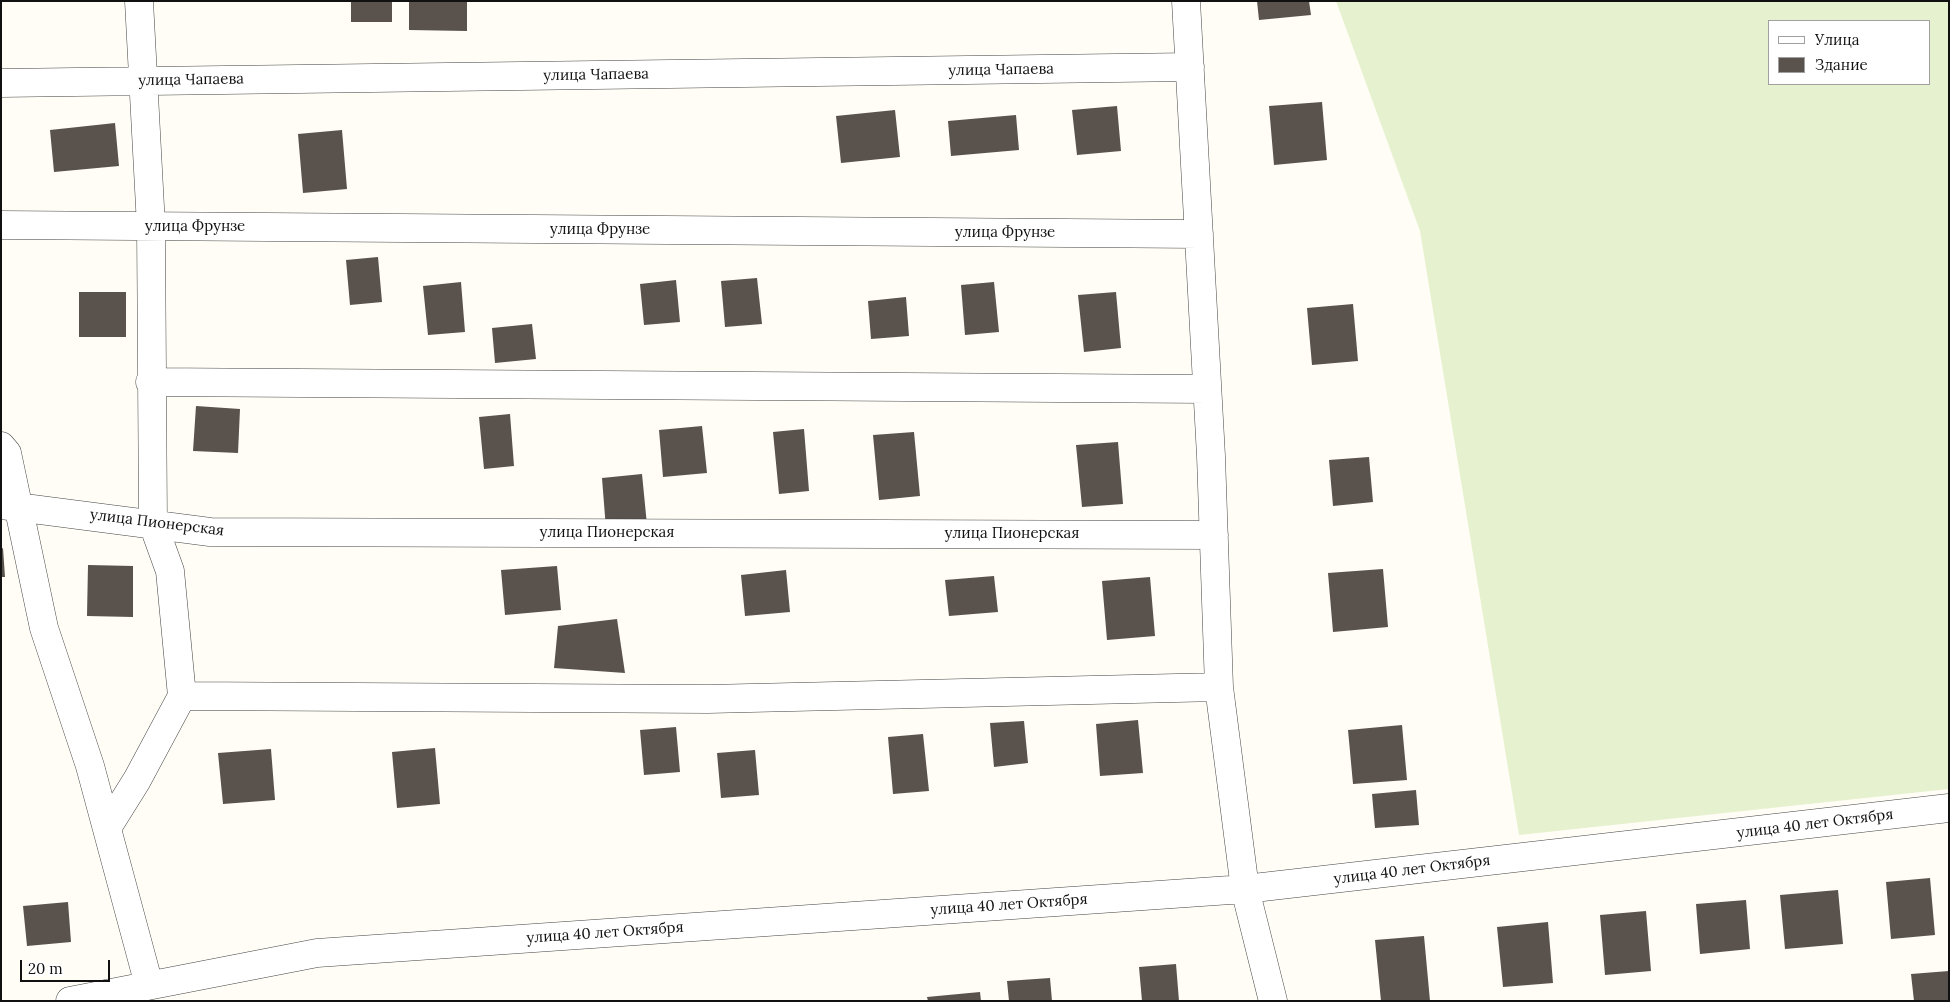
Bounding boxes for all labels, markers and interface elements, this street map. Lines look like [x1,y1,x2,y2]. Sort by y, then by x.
legend [1768,20,1930,85]
text: Улица [1815,30,1859,49]
text: Здание [1815,55,1868,74]
street label: улица Чапаева [948,60,1054,80]
street label: улица Чапаева [543,65,649,85]
street label: улица Чапаева [138,70,244,90]
street label: улица Фрунзе [145,218,245,236]
street label: улица Фрунзе [550,221,650,239]
street label: улица Фрунзе [955,224,1055,242]
street label: улица Пионерская [89,506,225,540]
street label: улица Пионерская [540,524,674,542]
street label: улица Пионерская [945,525,1079,543]
street label: улица 40 лет Октября [1736,805,1894,843]
street label: улица 40 лет Октября [1333,851,1491,889]
street label: улица 40 лет Октября [930,891,1088,919]
street label: улица 40 лет Октября [526,919,684,947]
scale bar [22,950,112,982]
text: 20 m [28,959,63,978]

